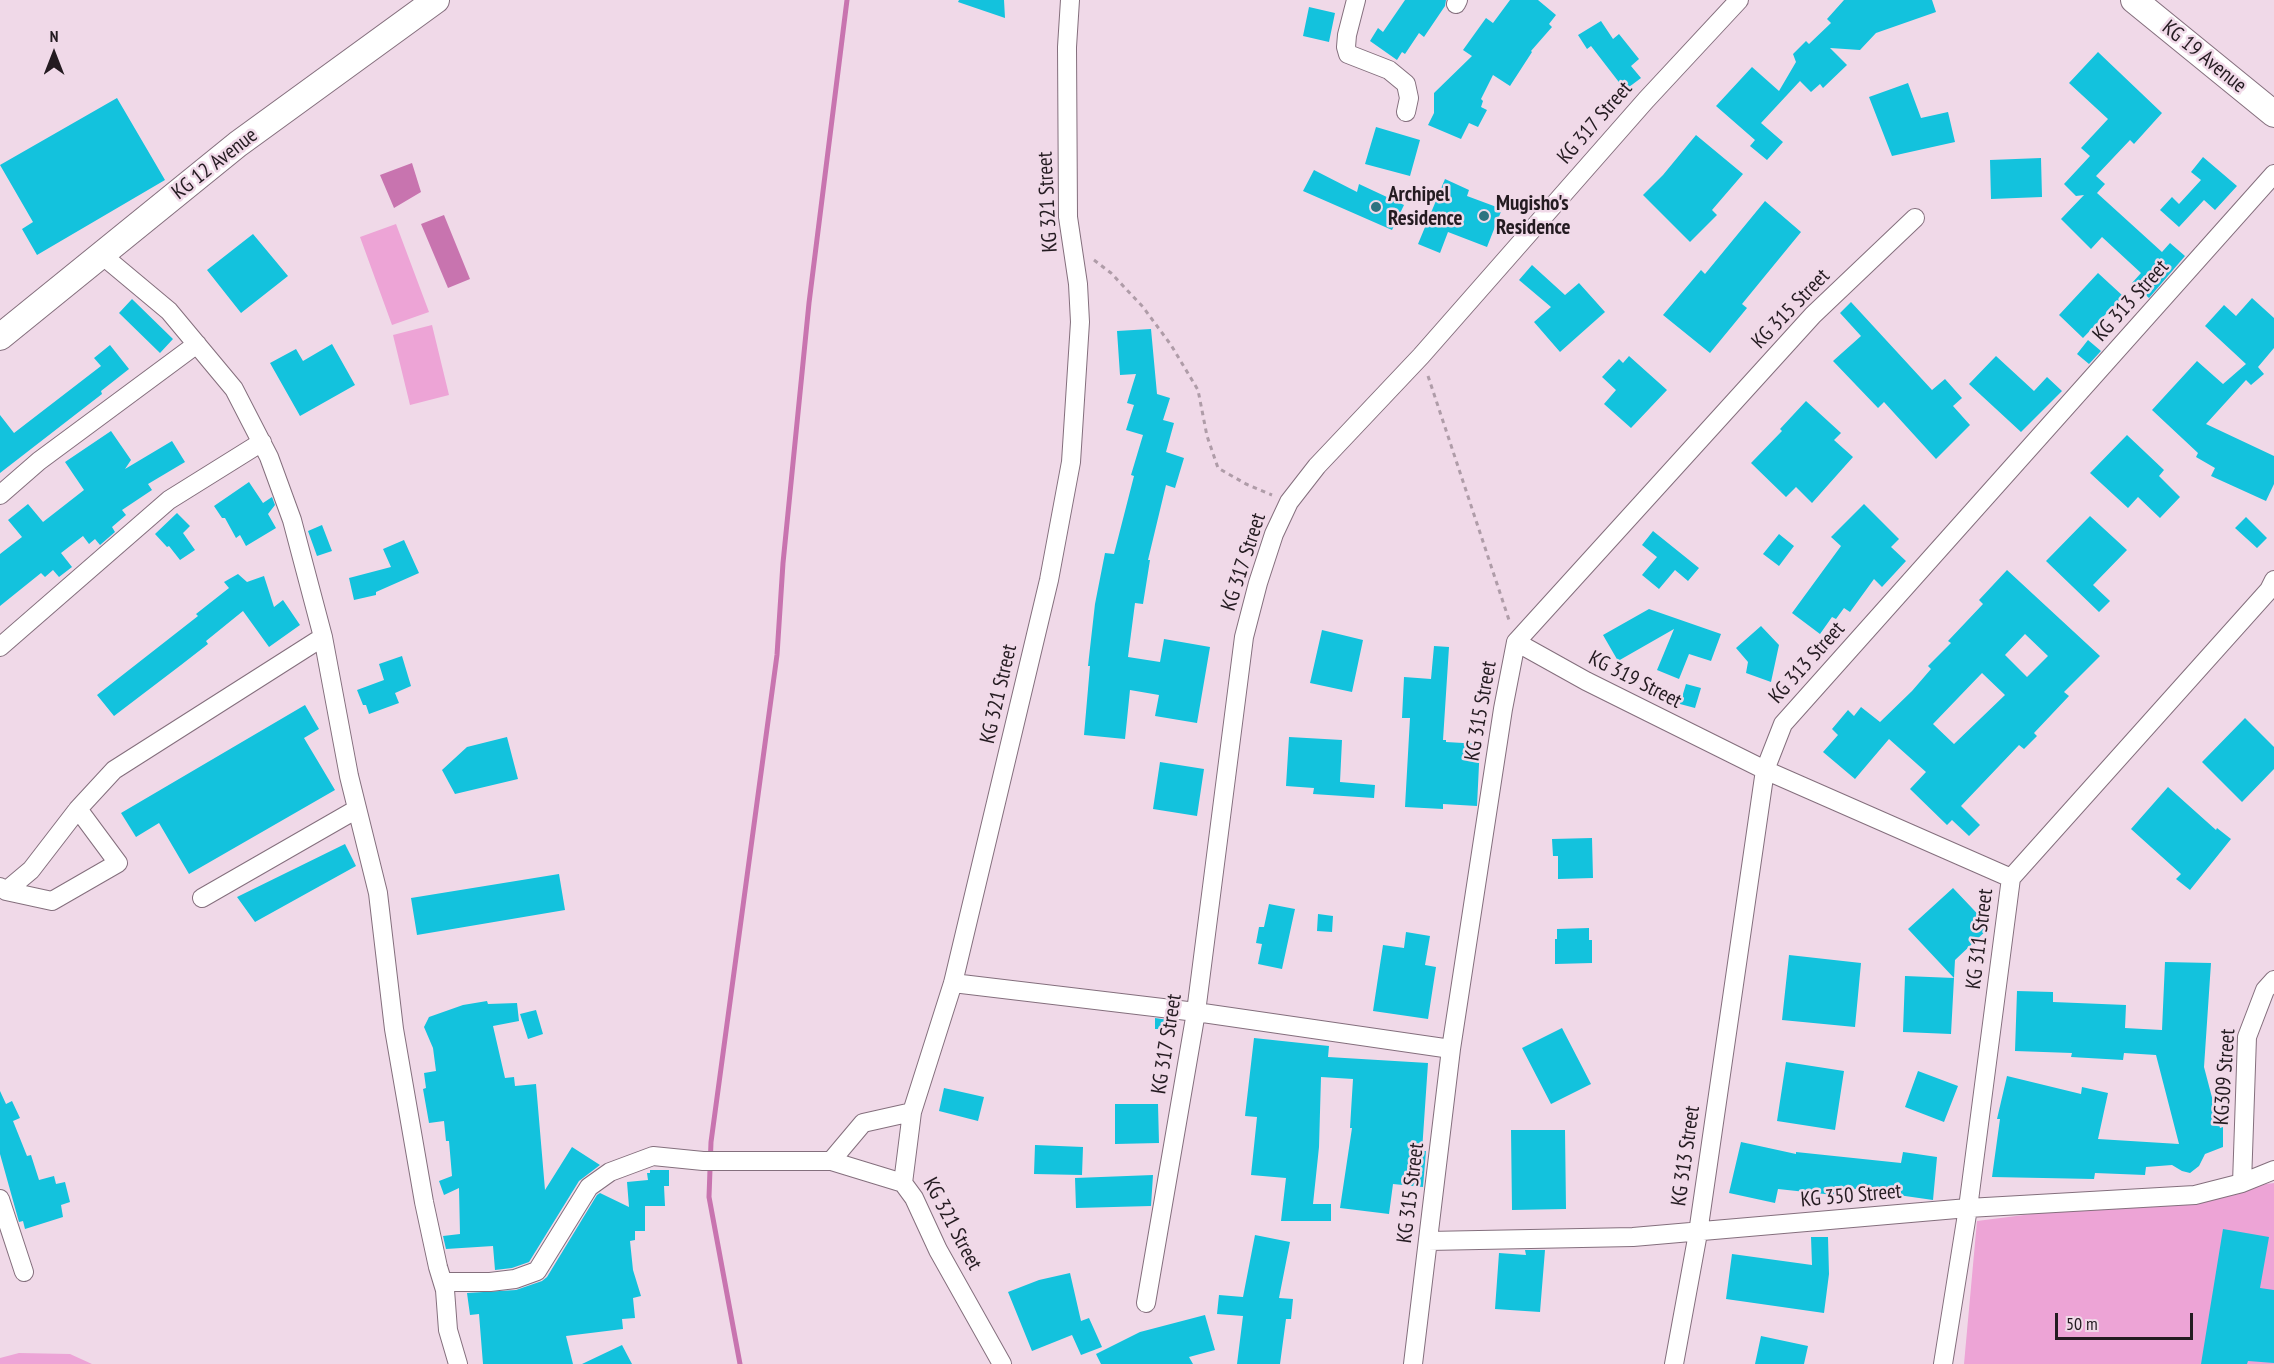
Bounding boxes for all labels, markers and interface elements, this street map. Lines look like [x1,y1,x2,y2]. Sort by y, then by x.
street label: KG 19 Avenue [2157,15,2251,99]
north arrow [24,24,84,84]
text: N [50,26,58,46]
street label: KG 317 Street [1552,77,1638,169]
street label: KG 12 Avenue [167,123,263,205]
street label: KG 321 Street [1033,151,1063,253]
place label: Archipel Residence [1388,182,1463,232]
place label: Mugisho's Residence [1496,191,1571,241]
marker: Archipel Residence [1369,200,1383,214]
marker: Mugisho's Residence [1477,209,1491,223]
street label: KG 313 Street [2088,255,2174,347]
street label: KG 315 Street [1747,264,1835,354]
street label: KG 317 Street [1216,510,1272,614]
street label: KG 313 Street [1764,617,1850,709]
street label: KG 321 Street [975,642,1023,746]
street label: KG 319 Street [1584,646,1686,714]
street label: KG 315 Street [1460,659,1502,763]
street label: KG 311 Street [1961,887,1999,991]
street label: KG 317 Street [1147,992,1187,1096]
street label: KG309 Street [2209,1028,2241,1126]
street label: KG 313 Street [1666,1104,1706,1208]
street label: KG 315 Street [1392,1141,1430,1245]
street label: KG 321 Street [917,1174,987,1274]
street label: KG 350 Street [1800,1179,1902,1213]
scale bar [2058,1301,2196,1339]
text: 50 m [2066,1312,2098,1335]

